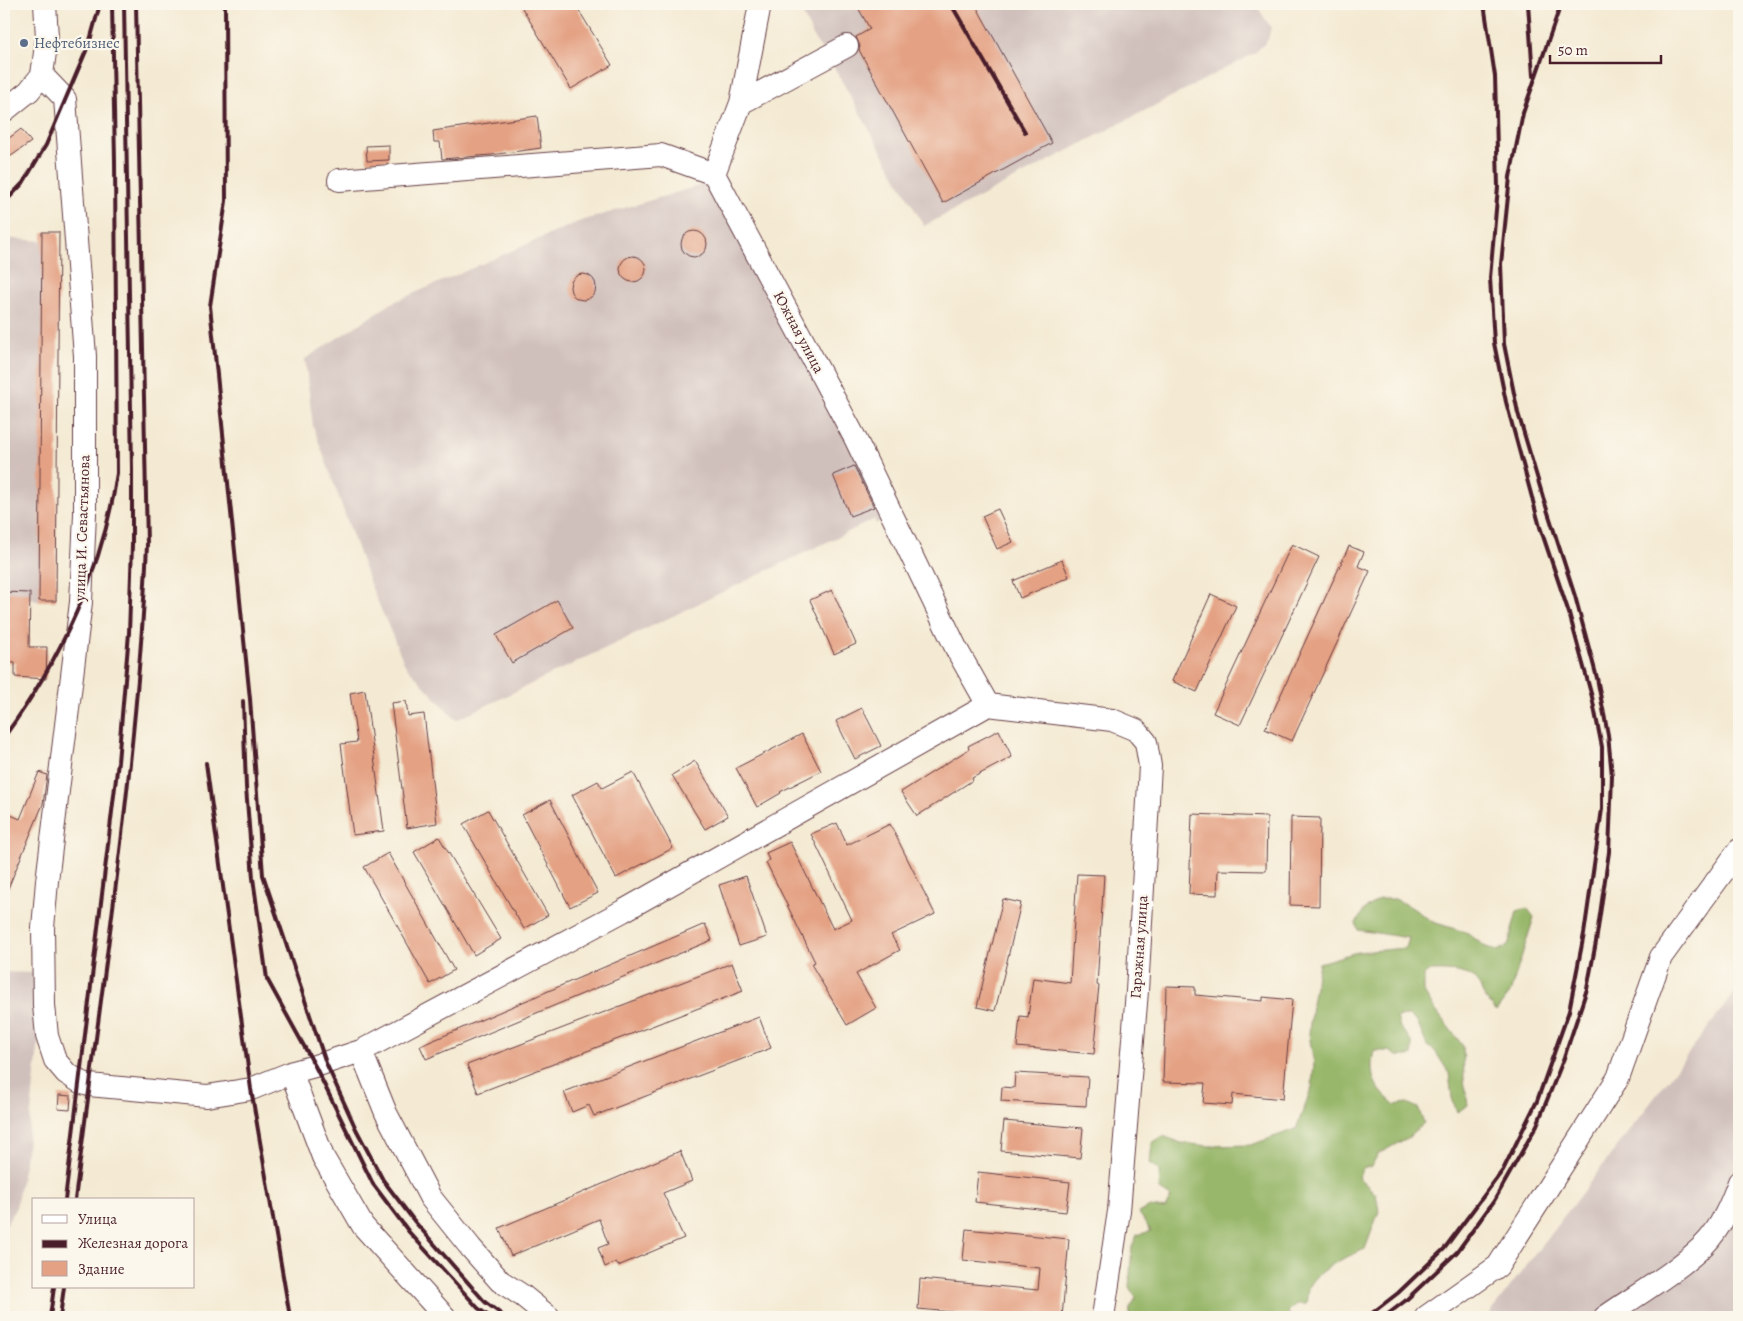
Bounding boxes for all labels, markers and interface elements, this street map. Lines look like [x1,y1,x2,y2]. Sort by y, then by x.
scale bar [1550,32,1662,64]
place label: Нефтебизнес [34,33,120,53]
marker: Нефтебизнес [18,37,30,49]
text: 50 m [1558,40,1588,60]
street label: Южная улица [769,287,829,377]
street label: улица И. Севастьянова [69,454,95,603]
street label: Гаражная улица [1125,895,1153,999]
legend [32,1198,195,1288]
text: Улица [78,1209,117,1229]
text: Железная дорога [78,1233,188,1253]
text: Здание [78,1259,125,1279]

